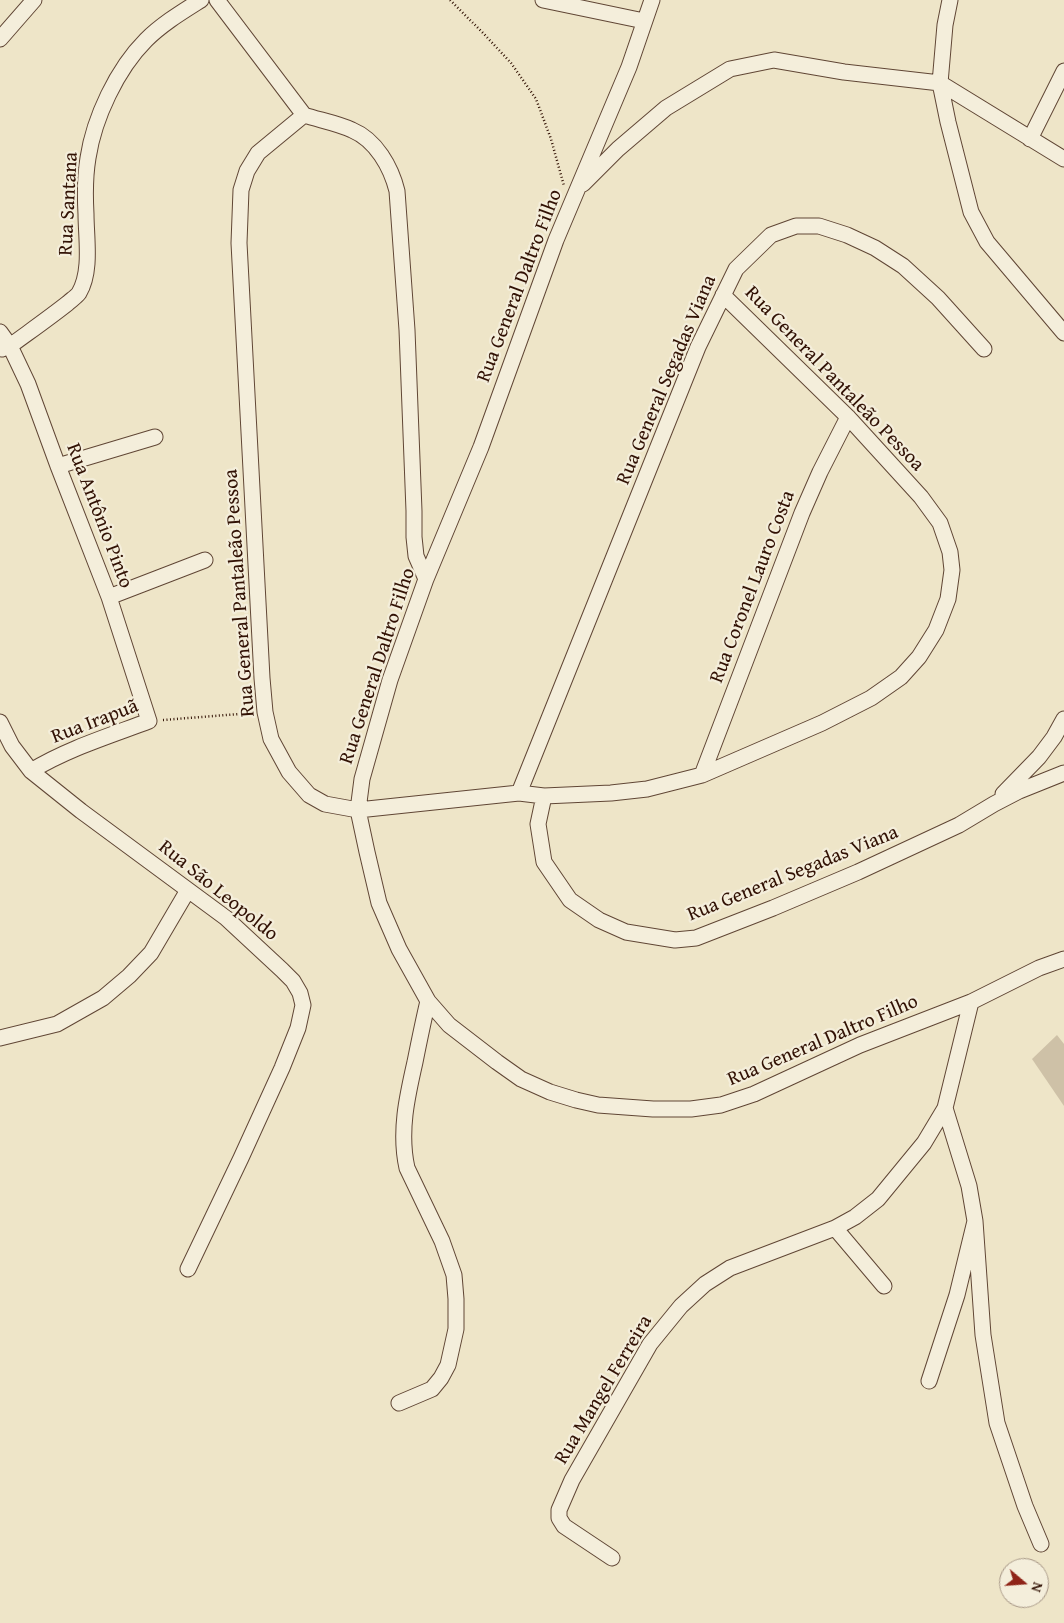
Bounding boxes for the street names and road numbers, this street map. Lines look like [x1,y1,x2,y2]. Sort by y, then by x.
street label: Rua Santana [54,152,84,256]
street label: Rua General Daltro Filho [472,186,568,386]
street label: Rua General Segadas Viana [612,272,722,488]
street label: Rua General Pantaleão Pessoa [739,281,929,477]
street label: Rua Antônio Pinto [60,440,138,592]
street label: Rua General Pantaleão Pessoa [219,468,261,718]
street label: Rua Coronel Lauro Costa [705,487,801,687]
street label: Rua General Daltro Filho [335,565,421,767]
street label: Rua Irapuã [48,695,142,749]
street label: Rua General Segadas Viana [684,821,902,927]
street label: Rua São Leopoldo [153,835,283,947]
street label: Rua General Daltro Filho [724,990,922,1092]
street label: Rua Mangel Ferreira [550,1311,658,1469]

